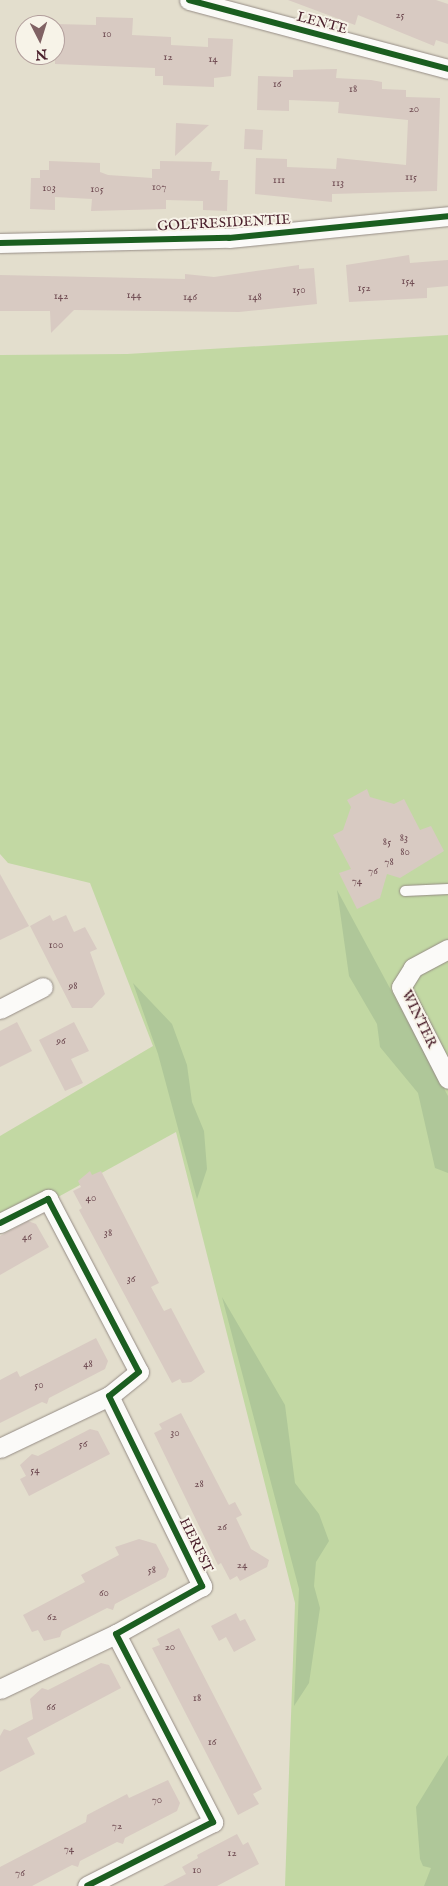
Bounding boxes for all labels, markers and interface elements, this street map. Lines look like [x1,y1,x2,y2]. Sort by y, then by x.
street label: LENTE [295,8,349,38]
house number: 25 [395,8,405,22]
north arrow [15,15,65,65]
house number: 10 [102,27,112,41]
text: N [34,44,48,63]
house number: 12 [163,50,173,64]
house number: 14 [208,52,218,66]
house number: 16 [273,77,281,91]
house number: 18 [349,82,357,96]
house number: 20 [409,102,419,116]
house number: 115 [405,170,417,184]
house number: 111 [273,173,285,187]
house number: 113 [332,176,344,190]
house number: 107 [152,180,166,194]
house number: 103 [42,181,56,195]
house number: 105 [90,182,104,196]
street label: GOLFRESIDENTIE [157,211,291,235]
house number: 154 [401,274,415,288]
house number: 152 [357,281,371,295]
house number: 150 [292,283,306,297]
house number: 144 [127,288,141,302]
house number: 142 [54,289,68,303]
house number: 146 [183,290,197,304]
house number: 148 [248,290,262,304]
house number: 83 [400,831,408,845]
house number: 85 [383,835,391,849]
house number: 80 [400,845,410,859]
house number: 78 [384,855,394,869]
house number: 76 [368,864,378,878]
house number: 74 [352,874,362,888]
house number: 100 [49,938,63,952]
house number: 98 [68,979,78,993]
street label: WINTER [398,987,440,1051]
house number: 96 [56,1034,66,1048]
house number: 40 [86,1191,96,1205]
house number: 38 [104,1226,112,1240]
house number: 46 [22,1230,32,1244]
house number: 36 [127,1272,135,1286]
house number: 48 [83,1357,93,1371]
house number: 50 [34,1378,44,1392]
house number: 30 [170,1426,180,1440]
house number: 56 [79,1437,87,1451]
house number: 54 [30,1463,40,1477]
house number: 28 [194,1477,204,1491]
street label: HERFST [176,1515,216,1575]
house number: 26 [217,1520,227,1534]
house number: 24 [237,1558,247,1572]
house number: 58 [148,1563,156,1577]
house number: 60 [99,1586,109,1600]
house number: 62 [47,1610,57,1624]
house number: 20 [165,1640,175,1654]
house number: 18 [193,1691,201,1705]
house number: 66 [46,1700,56,1714]
house number: 16 [208,1735,216,1749]
house number: 70 [152,1793,162,1807]
house number: 72 [112,1819,122,1833]
house number: 74 [64,1842,74,1856]
house number: 12 [227,1846,237,1860]
house number: 10 [192,1863,202,1877]
house number: 76 [15,1866,25,1880]

